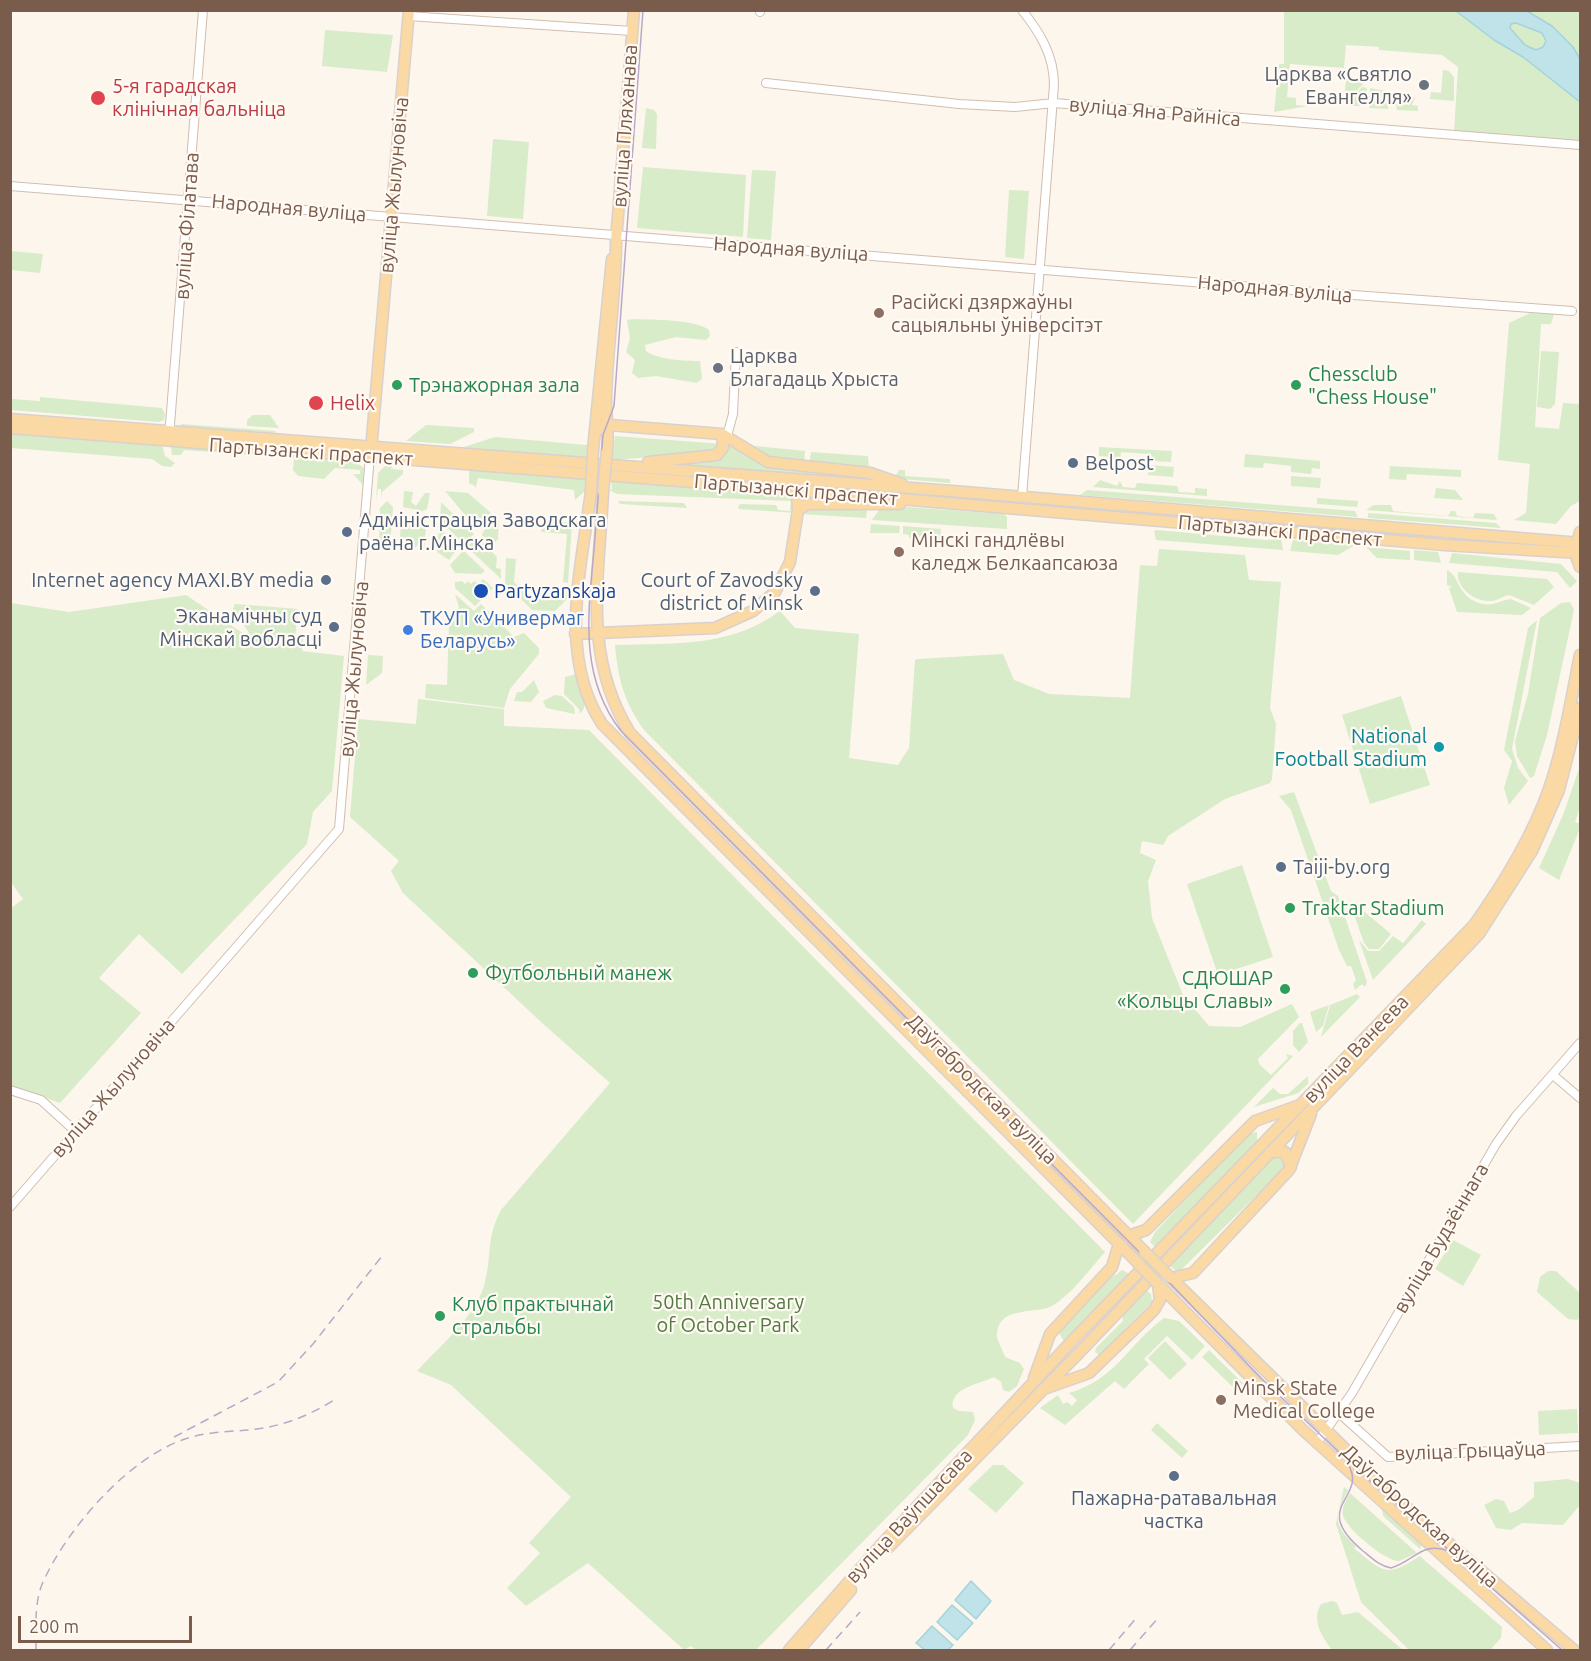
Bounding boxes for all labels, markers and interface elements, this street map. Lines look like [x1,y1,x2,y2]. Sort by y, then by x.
street label: вуліца Пляханава [607,44,643,208]
place label: Царква «Святло Евангелля» [1265,62,1412,109]
place label: 5-я гарадская клінічная бальніца [112,74,286,121]
marker: Царква «Святло Евангелля» [1417,78,1431,92]
marker: 5-я гарадская клінічная бальніца [89,89,107,107]
street label: вуліца Яна Райніса [1068,93,1242,131]
street label: вуліца Жылуновіча [374,96,414,274]
street label: вуліца Філатава [170,151,204,301]
street label: Народная вуліца [211,189,367,227]
street label: Народная вуліца [713,232,869,266]
street label: Народная вуліца [1197,270,1353,308]
place label: Расійскі дзяржаўны сацыяльны ўніверсітэт [891,290,1103,337]
marker: Расійскі дзяржаўны сацыяльны ўніверсітэт [872,306,886,320]
place label: Царква Благадаць Хрыста [730,344,899,391]
marker: Царква Благадаць Хрыста [711,361,725,375]
place label: Chessclub "Chess House" [1308,362,1437,409]
place label: Трэнажорная зала [409,373,580,397]
marker: Трэнажорная зала [390,378,404,392]
marker: Chessclub "Chess House" [1289,378,1303,392]
place label: Helix [330,391,375,415]
marker: Helix [307,394,325,412]
street label: Партызанскі праспект [208,433,414,471]
place label: Belpost [1085,451,1154,475]
marker: Belpost [1066,456,1080,470]
street label: Партызанскі праспект [693,469,899,511]
place label: Адміністрацыя Заводскага раёна г.Мінска [359,508,607,555]
street label: Партызанскі праспект [1177,510,1383,552]
marker: Адміністрацыя Заводскага раёна г.Мінска [340,525,354,539]
place label: Мінскі гандлёвы каледж Белкаапсаюза [911,528,1118,575]
marker: Мінскі гандлёвы каледж Белкаапсаюза [892,545,906,559]
place label: Internet agency MAXI.BY media [31,568,314,592]
place label: Court of Zavodsky district of Minsk [641,568,803,615]
marker: Internet agency MAXI.BY media [319,573,333,587]
place label: Partyzanskaja [494,579,616,603]
street label: вуліца Жылуновіча [334,580,374,758]
marker: Partyzanskaja [472,582,490,600]
marker: Court of Zavodsky district of Minsk [808,584,822,598]
place label: Эканамічны суд Мінскай вобласці [160,604,322,651]
place label: ТКУП «Универмаг Беларусь» [420,606,584,653]
marker: Эканамічны суд Мінскай вобласці [327,620,341,634]
marker: ТКУП «Универмаг Беларусь» [401,623,415,637]
place label: National Football Stadium [1274,724,1427,771]
marker: National Football Stadium [1432,740,1446,754]
place label: Taiji-by.org [1293,855,1391,879]
marker: Taiji-by.org [1274,860,1288,874]
place label: Traktar Stadium [1302,896,1444,920]
marker: Traktar Stadium [1283,901,1297,915]
place label: Футбольный манеж [485,961,672,985]
marker: Футбольный манеж [466,966,480,980]
place label: СДЮШАР «Кольцы Славы» [1117,966,1273,1013]
marker: СДЮШАР «Кольцы Славы» [1278,982,1292,996]
street label: вуліца Ванеева [1298,990,1414,1108]
street label: Даўгабродская вуліца [902,1009,1062,1169]
street label: вуліца Жылуновіча [46,1013,180,1163]
street label: вуліца Будзённага [1388,1159,1494,1317]
park label: 50th Anniversary of October Park [652,1290,804,1337]
place label: Клуб практычнай стральбы [452,1292,614,1339]
marker: Клуб практычнай стральбы [433,1309,447,1323]
place label: Minsk State Medical College [1233,1376,1375,1423]
marker: Minsk State Medical College [1214,1393,1228,1407]
street label: вуліца Грыцаўца [1394,1436,1546,1466]
street label: Даўгабродская вуліца [1337,1439,1503,1593]
street label: вуліца Ваўпшасава [841,1444,977,1588]
marker: Пажарна-ратавальная частка [1167,1469,1181,1483]
place label: Пажарна-ратавальная частка [1071,1486,1277,1533]
scale bar [21,1604,195,1642]
text: 200 m [29,1616,79,1636]

